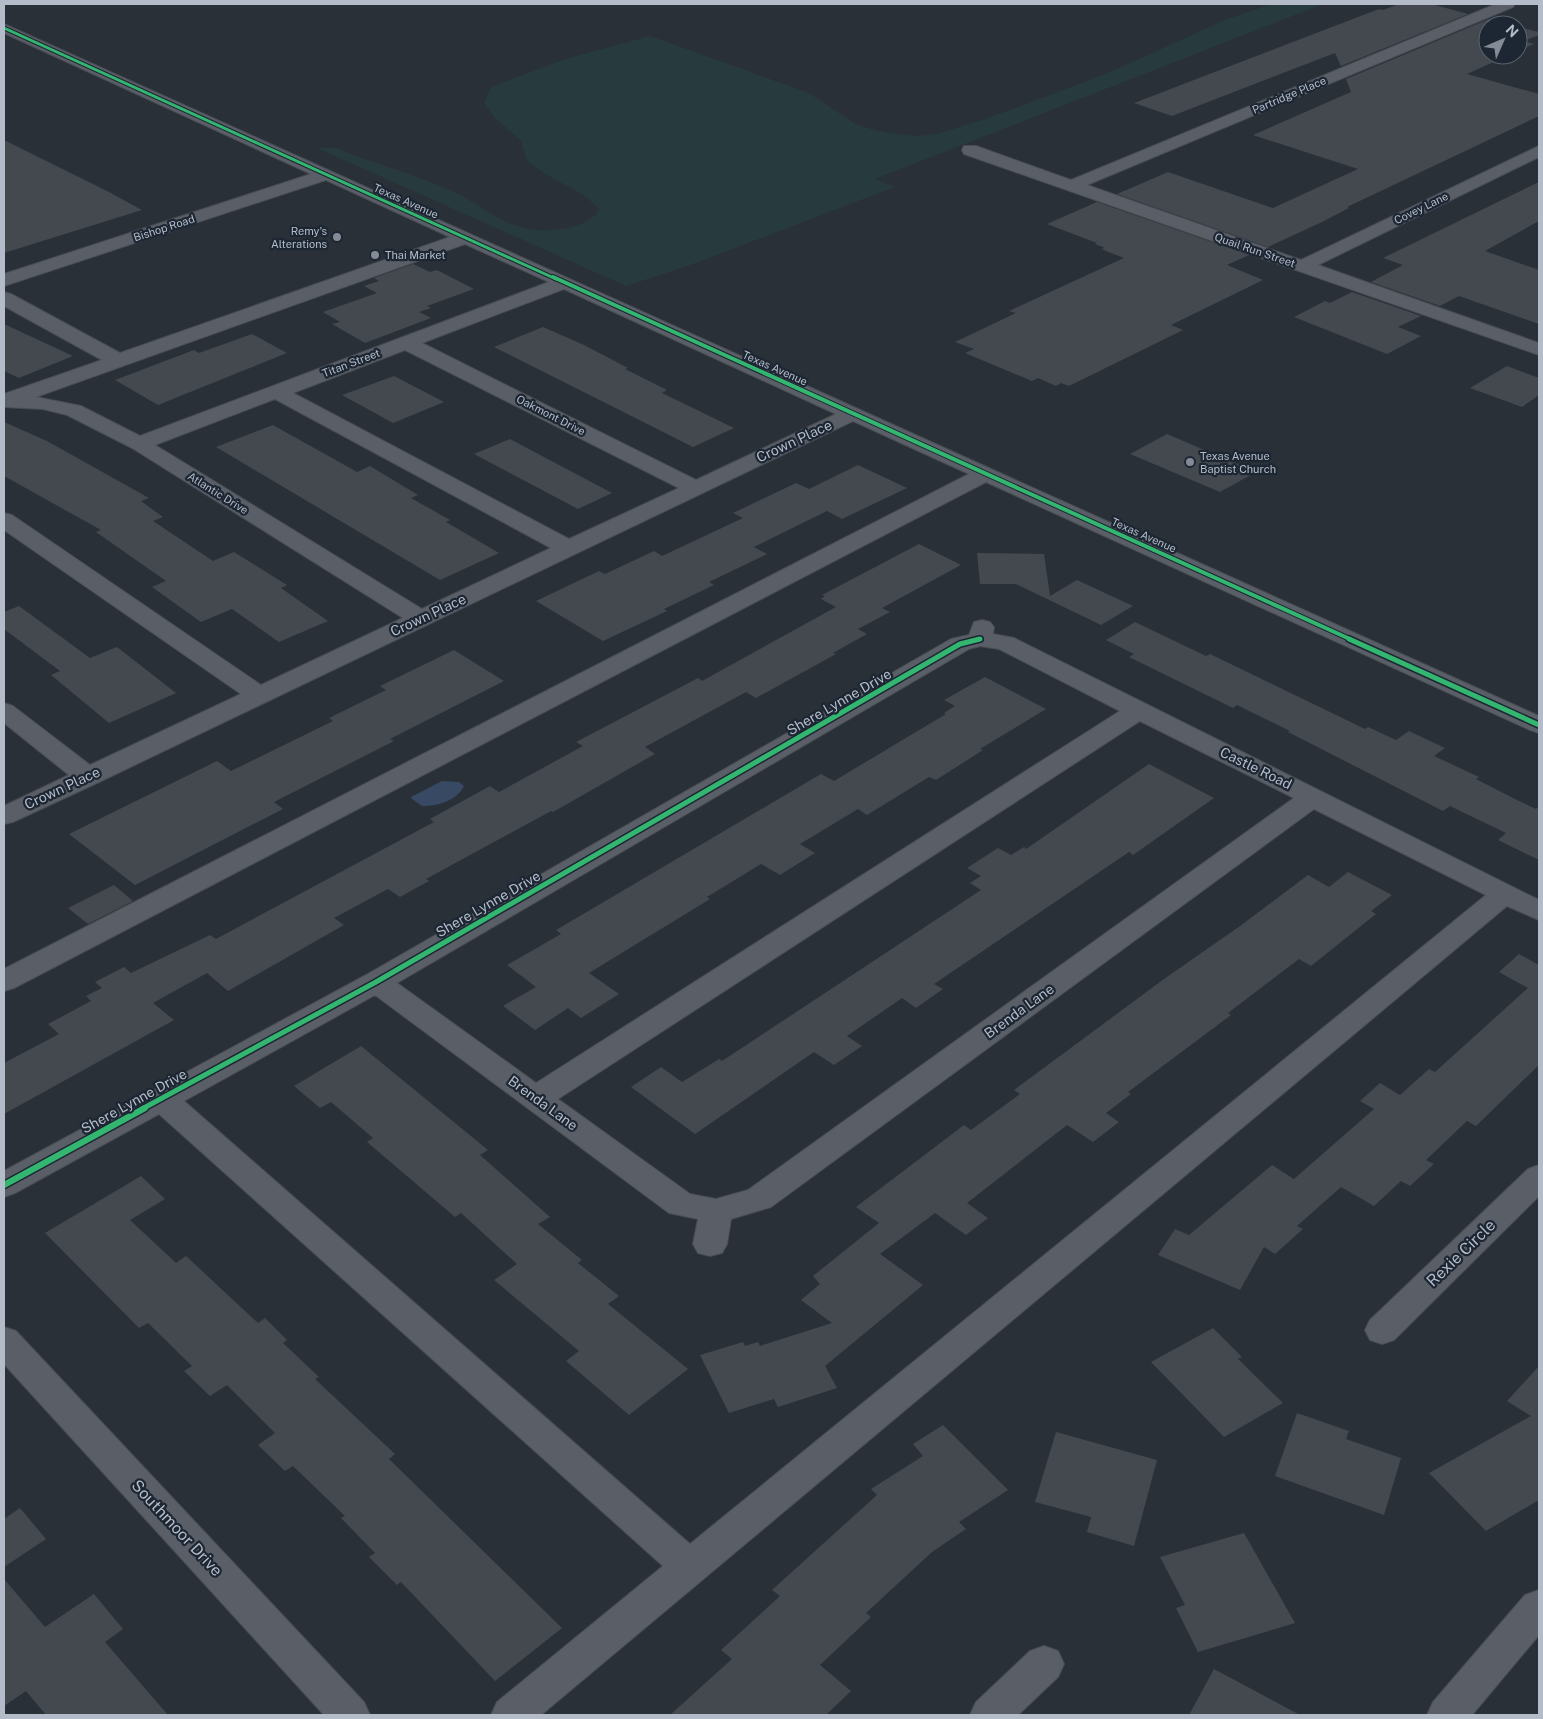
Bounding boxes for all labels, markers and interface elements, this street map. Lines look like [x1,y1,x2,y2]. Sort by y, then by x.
north arrow [1478,15,1528,65]
text: N [1503,21,1522,40]
street label: Partridge Place [1250,74,1328,116]
street label: Texas Avenue [372,181,440,221]
street label: Covey Lane [1392,190,1450,226]
street label: Bishop Road [132,212,196,244]
place label: Remy's Alterations [271,225,327,250]
marker: Remy's Alterations [331,231,343,243]
street label: Quail Run Street [1213,231,1297,269]
marker: Thai Market [369,249,381,261]
place label: Thai Market [385,249,446,261]
street label: Titan Street [320,347,382,379]
street label: Texas Avenue [741,348,809,388]
street label: Oakmont Drive [515,393,587,437]
street label: Crown Place [754,416,834,465]
place label: Texas Avenue Baptist Church [1200,450,1276,475]
marker: Texas Avenue Baptist Church [1184,456,1196,468]
street label: Atlantic Drive [186,470,250,516]
street label: Texas Avenue [1110,515,1178,555]
street label: Crown Place [388,590,468,639]
street label: Shere Lynne Drive [784,666,894,738]
street label: Castle Road [1217,744,1295,792]
street label: Crown Place [22,763,102,812]
street label: Shere Lynne Drive [433,868,543,940]
street label: Brenda Lane [981,980,1057,1042]
street label: Shere Lynne Drive [79,1065,190,1137]
street label: Brenda Lane [505,1072,581,1134]
street label: Rexie Circle [1423,1216,1499,1290]
street label: Southmoor Drive [127,1476,227,1580]

